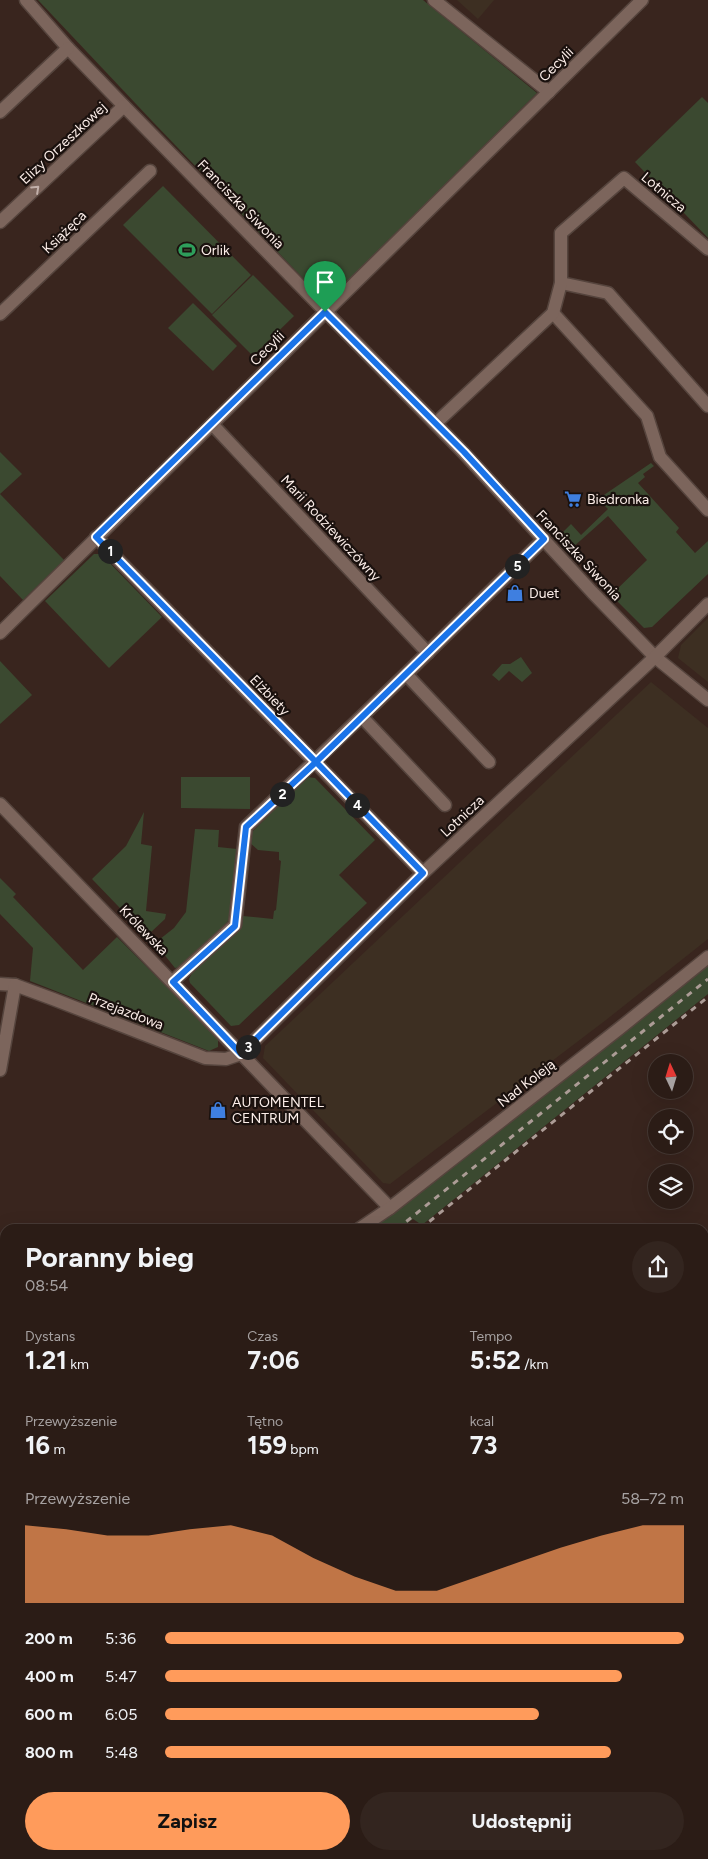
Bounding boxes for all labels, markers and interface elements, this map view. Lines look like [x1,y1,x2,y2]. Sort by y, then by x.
street label: Cecylii [535,43,577,85]
street label: Elizy Orzeszkowej [16,99,110,188]
street label: Franciszka Siwonia [194,156,288,253]
street label: Lotnicza [638,169,690,216]
one-way arrow [30,186,39,195]
street label: Książęca [39,207,90,257]
sports icon: Orlik [177,240,197,260]
place label: Orlik [201,242,230,259]
pin [304,261,346,312]
icon: arrive [311,268,339,296]
street label: Cecylii [246,327,288,369]
street label: Marii Rodziewiczówny [277,472,385,585]
supermarket icon: Biedronka [563,489,583,509]
place label: Biedronka [587,491,649,508]
street label: Franciszka Siwonia [532,507,625,604]
pin: 1 [98,538,122,564]
text: 1 [108,543,113,560]
pin: 5 [504,554,530,578]
text: 5 [513,558,522,575]
shop icon: Duet [505,583,525,603]
place label: Duet [529,585,559,602]
street label: Elżbiety [246,671,294,720]
pin: 2 [270,782,294,806]
text: 2 [278,786,287,803]
pin: 4 [344,792,370,818]
street label: Lotnicza [437,792,488,841]
text: 4 [353,797,362,814]
street label: Królewska [116,902,172,959]
street label: Przejazdowa [86,989,166,1034]
pin: 3 [236,1034,260,1060]
text: 3 [245,1039,252,1056]
north arrow [648,1054,692,1099]
map controls [648,1054,693,1209]
street label: Nad Koleją [494,1056,558,1111]
place label: AUTOMENTEL CENTRUM [232,1094,325,1127]
shop icon: AUTOMENTEL CENTRUM [208,1100,228,1120]
button: locate [648,1109,693,1154]
button: layers [648,1164,693,1209]
text: Poranny bieg [25,1240,194,1274]
button: share [632,1241,684,1293]
text: 08:54 [25,1276,68,1295]
text: Dystans [25,1328,75,1345]
text: Czas [247,1328,278,1345]
text: Tempo [470,1328,512,1345]
text: 1.21 [25,1345,67,1375]
text: 7:06 [247,1345,299,1375]
text: 5:52 [470,1345,521,1375]
text: km [67,1356,89,1373]
text: /km [521,1356,548,1373]
text: Przewyższenie [25,1413,117,1430]
text: Tętno [247,1413,283,1430]
text: kcal [470,1413,494,1430]
text: 16 [25,1430,50,1460]
text: 159 [247,1430,287,1460]
text: 73 [470,1430,497,1460]
text: m [50,1441,65,1458]
text: bpm [287,1441,319,1458]
text: Przewyższenie [25,1489,130,1508]
text: 58–72 m [621,1489,684,1508]
text: 200 m [25,1629,73,1648]
text: 5:36 [105,1629,136,1648]
text: 400 m [25,1667,74,1686]
text: 5:47 [105,1667,137,1686]
text: 600 m [25,1705,73,1724]
text: 6:05 [105,1705,138,1724]
text: 800 m [25,1743,73,1762]
text: 5:48 [105,1743,138,1762]
button: Zapisz [25,1792,350,1850]
button: Udostępnij [360,1792,684,1850]

